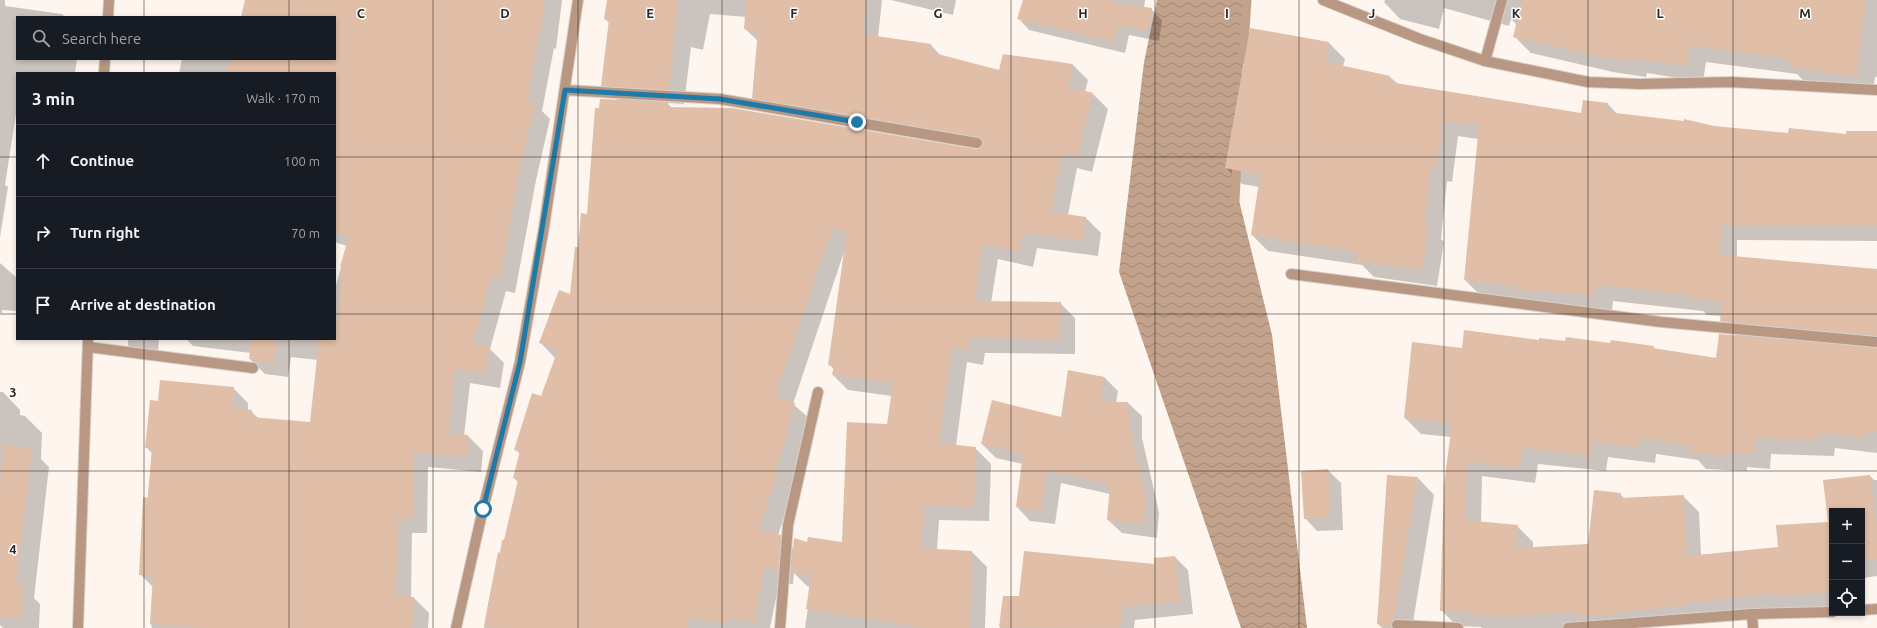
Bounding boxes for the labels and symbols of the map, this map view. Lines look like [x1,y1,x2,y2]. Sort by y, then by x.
text: C [357,6,366,20]
text: D [500,6,510,20]
text: E [646,6,654,20]
text: F [790,6,798,20]
text: G [934,6,943,20]
text: H [1078,6,1088,20]
text: I [1225,6,1229,20]
text: J [1369,6,1375,20]
text: K [1512,6,1521,20]
text: L [1656,6,1664,20]
text: M [1799,6,1811,20]
route end [848,113,866,131]
text: 3 [9,385,17,399]
route start [474,500,492,518]
text: 4 [9,542,17,556]

